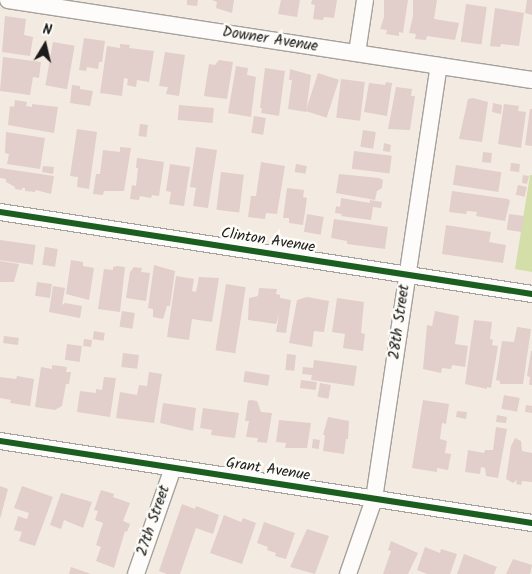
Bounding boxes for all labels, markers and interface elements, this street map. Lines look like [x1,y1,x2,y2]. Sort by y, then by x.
text: N [41,19,53,42]
north arrow [20,20,70,70]
street label: Downer Avenue [221,24,319,56]
street label: Clinton Avenue [220,225,316,257]
street label: 28th Street [386,283,414,361]
street label: Grant Avenue [225,454,311,486]
street label: 27th Street [134,483,174,559]

